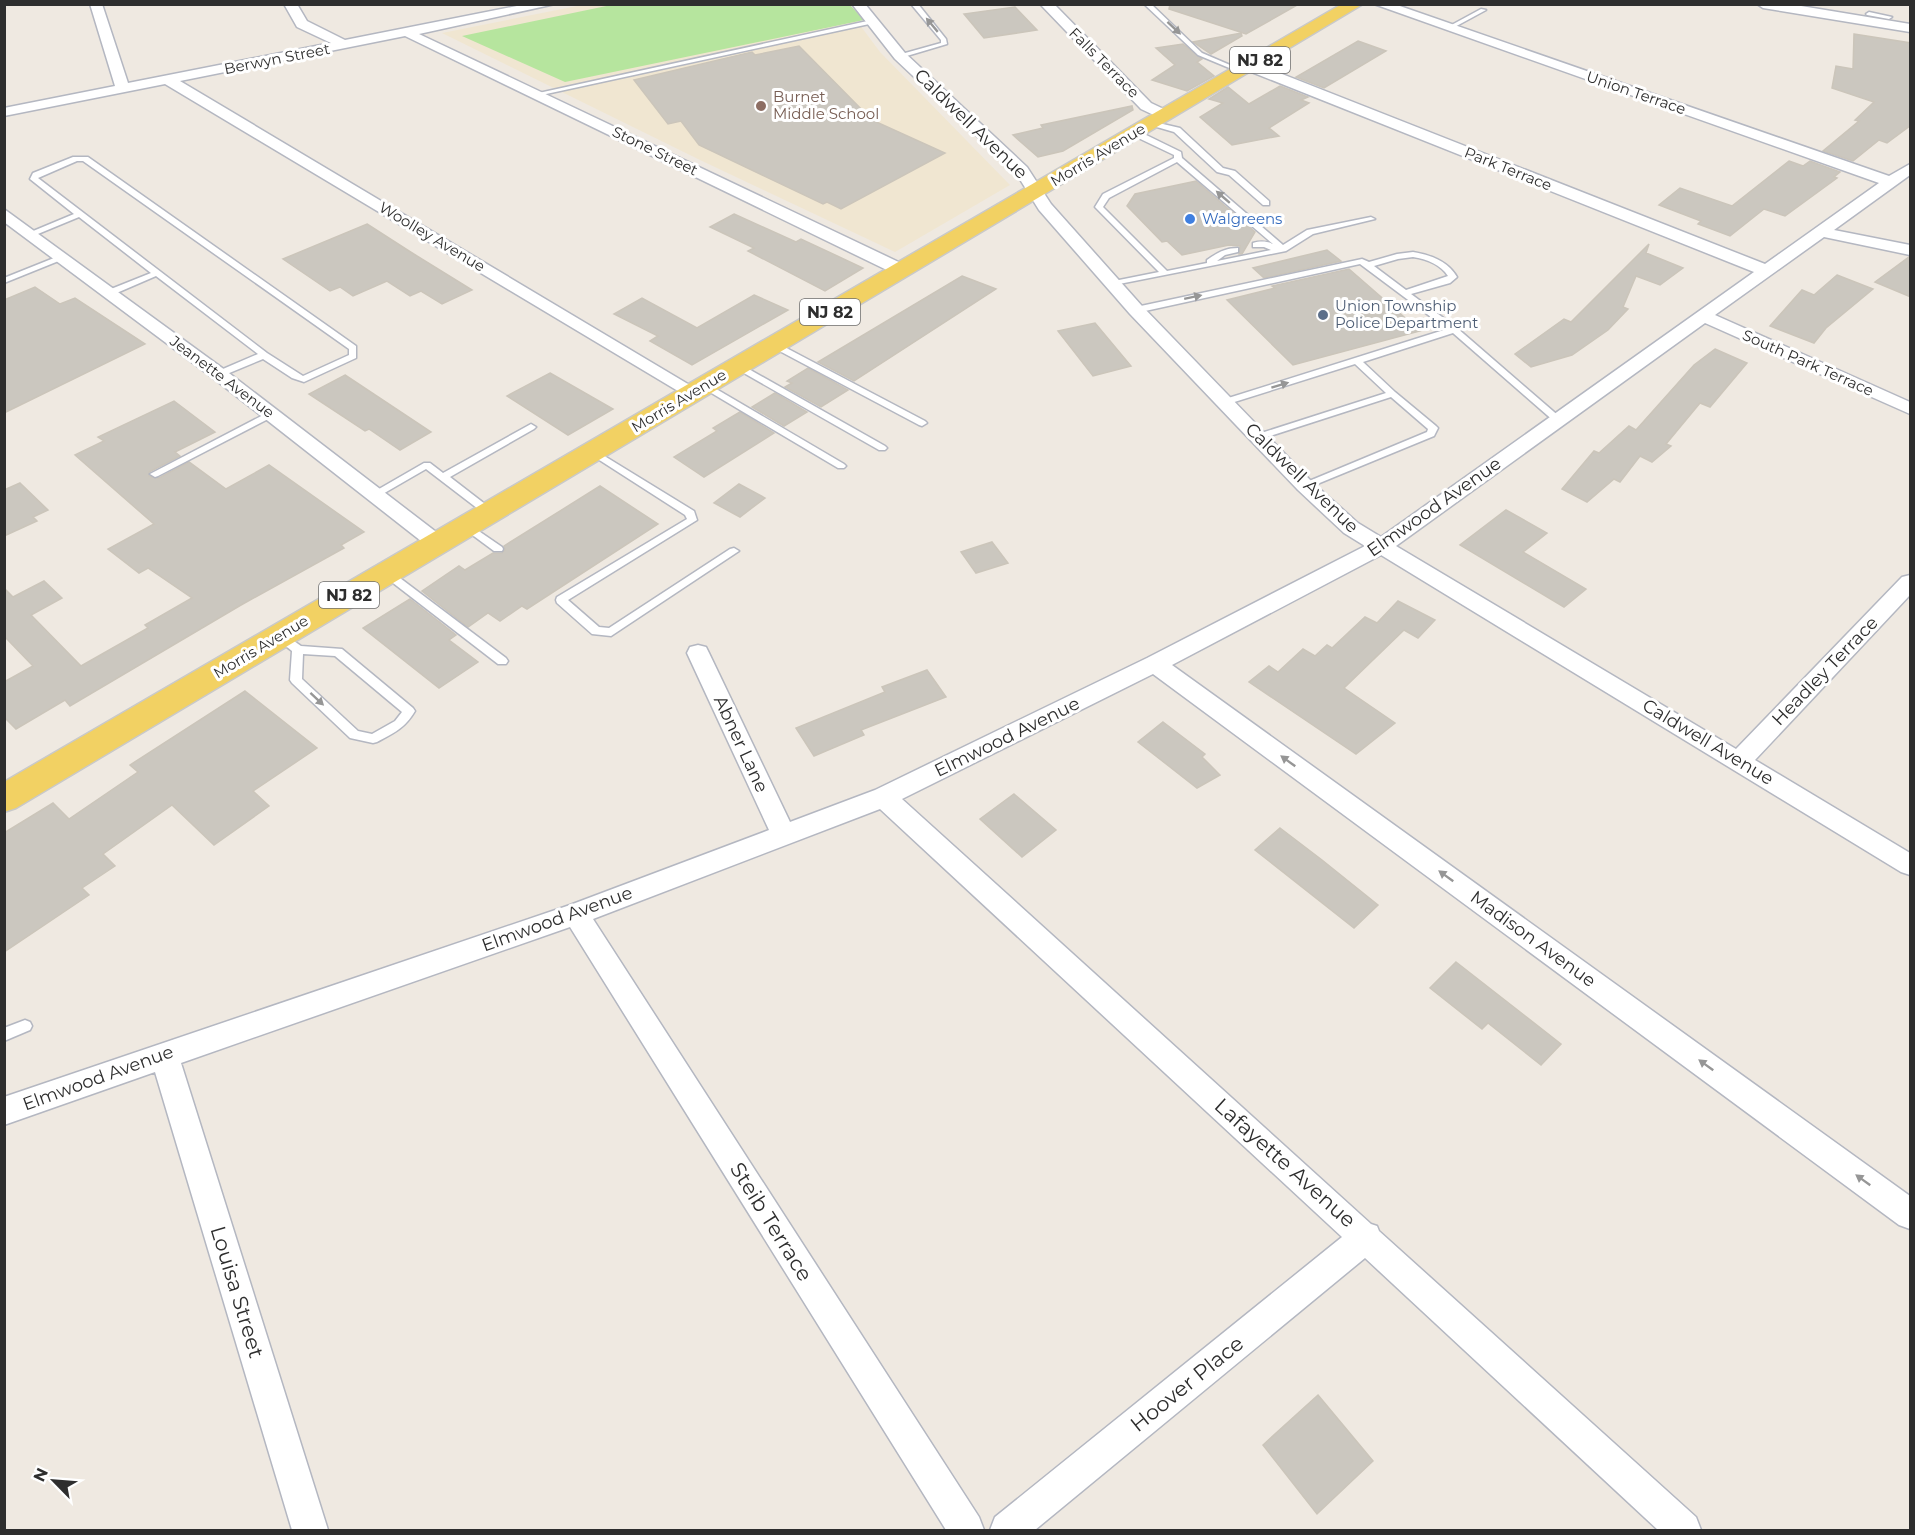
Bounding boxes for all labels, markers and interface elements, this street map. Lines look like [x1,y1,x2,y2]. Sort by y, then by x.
one-way arrow [926,18,939,33]
one-way arrow [1166,21,1181,34]
street label: Falls Terrace [1065,23,1144,102]
street label: Berwyn Street [222,39,331,78]
road number: NJ 82 [1230,47,1290,73]
street label: Caldwell Avenue [910,64,1032,184]
street label: Union Terrace [1584,67,1688,118]
place label: Burnet Middle School [773,87,879,123]
marker: Burnet Middle School [754,99,768,113]
street label: Morris Avenue [1047,119,1149,190]
street label: Stone Street [609,122,701,179]
street label: Park Terrace [1462,142,1555,195]
one-way arrow [1216,191,1231,204]
street label: Woolley Avenue [376,197,489,276]
place label: Walgreens [1202,209,1282,228]
marker: Walgreens [1183,212,1197,226]
one-way arrow [1184,292,1203,301]
place label: Union Township Police Department [1335,296,1478,332]
road number: NJ 82 [800,299,860,325]
marker: Union Township Police Department [1316,308,1330,322]
street label: South Park Terrace [1740,325,1877,400]
street label: Jeanette Avenue [166,331,278,422]
street label: Morris Avenue [628,365,730,436]
one-way arrow [1271,380,1289,389]
street label: Caldwell Avenue [1241,418,1363,538]
street label: Elmwood Avenue [1363,452,1505,562]
road number: NJ 82 [319,582,379,608]
street label: Morris Avenue [210,611,312,682]
street label: Headley Terrace [1767,612,1883,730]
one-way arrow [309,692,323,706]
street label: Abner Lane [709,692,773,796]
street label: Elmwood Avenue [931,692,1083,782]
street label: Caldwell Avenue [1638,694,1778,790]
one-way arrow [1281,756,1296,768]
one-way arrow [1439,870,1455,882]
street label: Elmwood Avenue [479,881,635,956]
street label: Madison Avenue [1466,886,1600,992]
street label: Elmwood Avenue [20,1040,176,1115]
one-way arrow [1698,1059,1714,1071]
street label: Lafayette Avenue [1210,1093,1361,1233]
street label: Steib Terrace [725,1158,818,1286]
one-way arrow [1856,1174,1872,1186]
street label: Louisa Street [206,1223,269,1361]
street label: Hoover Place [1125,1330,1248,1437]
north arrow [24,1451,84,1511]
text: N [30,1465,52,1485]

